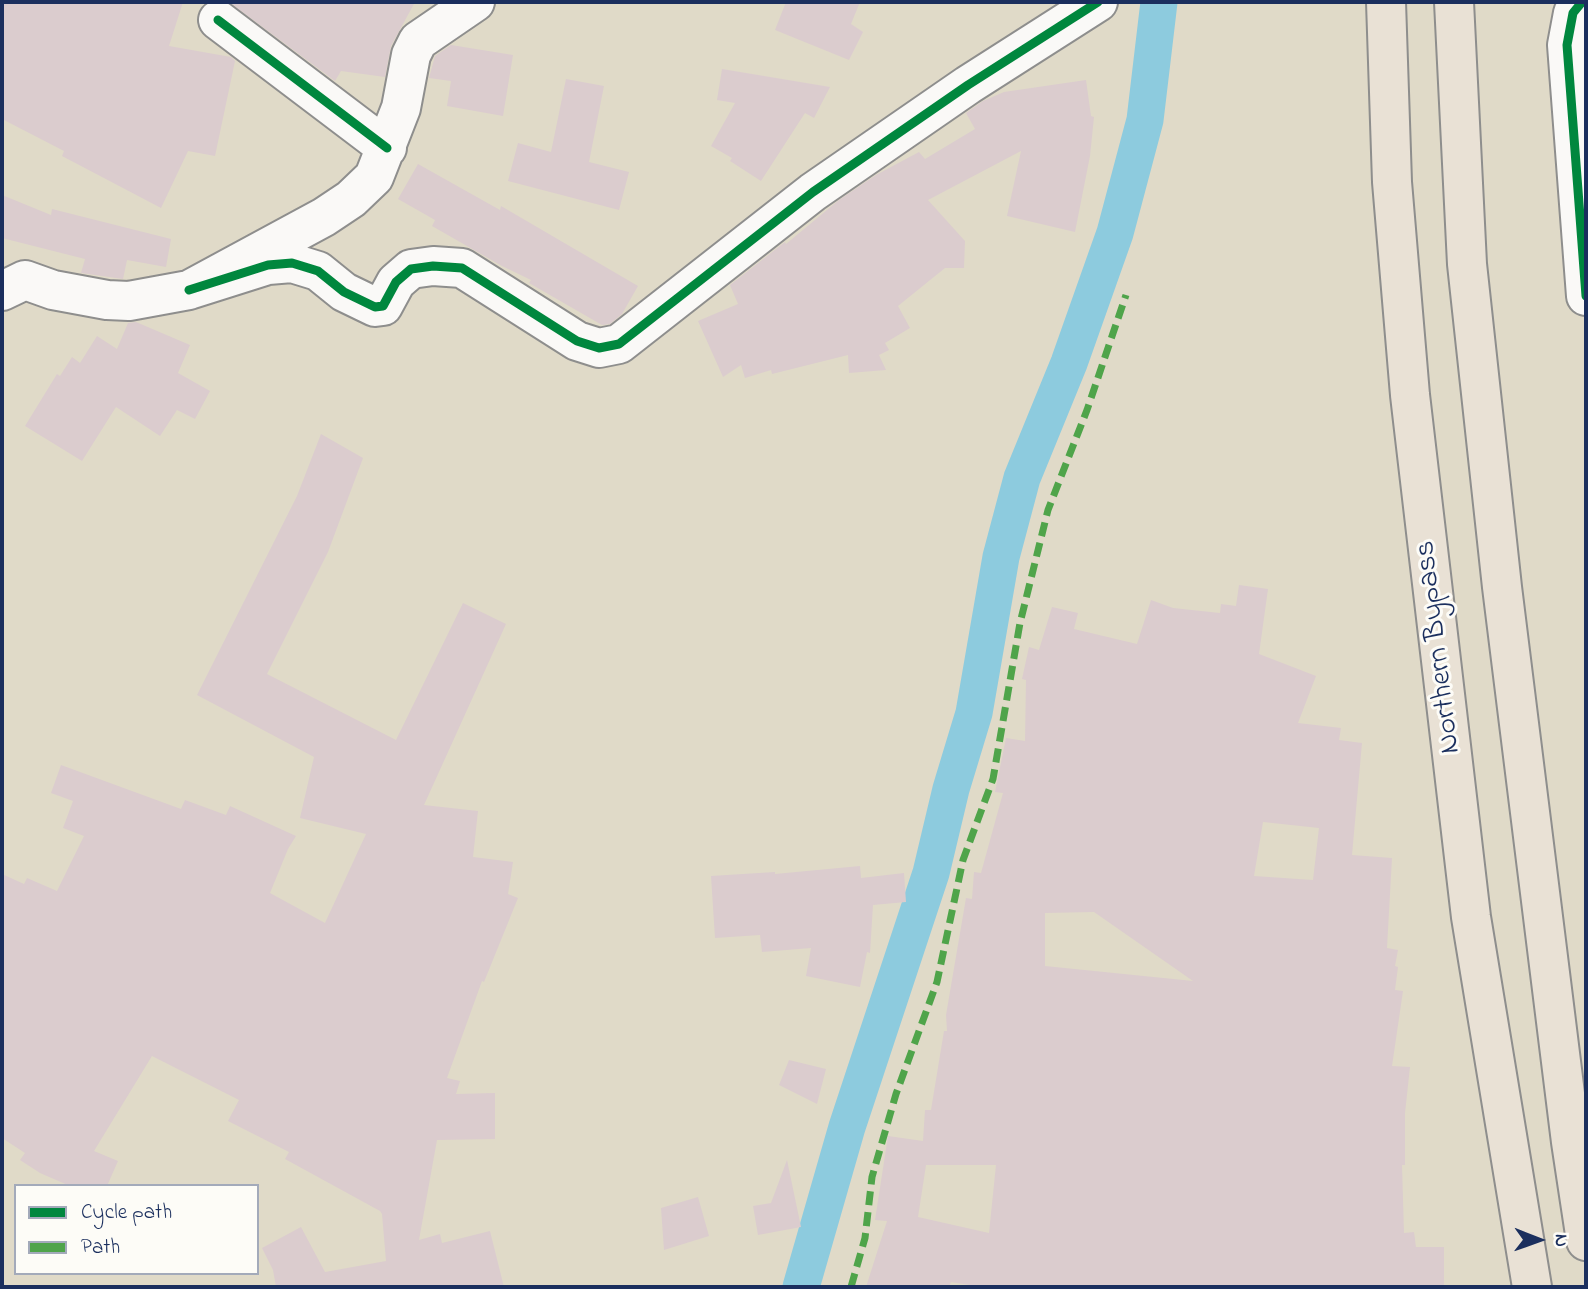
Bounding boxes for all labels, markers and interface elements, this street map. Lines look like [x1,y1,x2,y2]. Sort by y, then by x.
street label: Northern Bypass [1409,538,1471,756]
legend [14,1184,259,1275]
text: Cycle path [81,1198,172,1228]
north arrow [1504,1205,1574,1275]
text: Path [81,1233,120,1263]
text: N [1547,1234,1574,1247]

